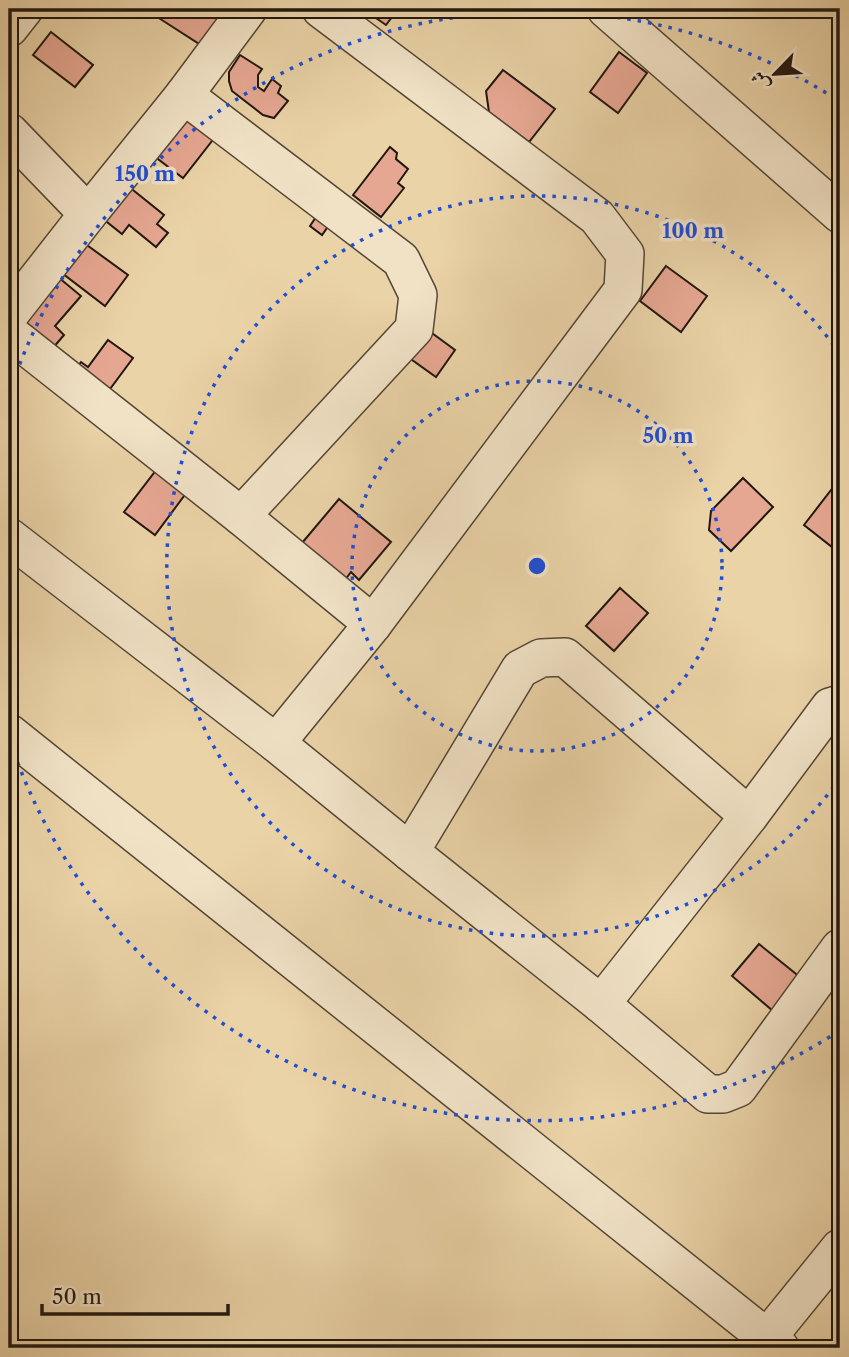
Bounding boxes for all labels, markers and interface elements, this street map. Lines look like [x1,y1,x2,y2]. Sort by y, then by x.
north arrow [740,38,810,108]
text: ش [746,68,774,94]
text: 150 m [115,161,175,186]
text: 100 m [662,218,724,243]
text: 50 m [642,423,694,448]
centre of rings [525,554,549,578]
scale bar [42,1273,228,1317]
text: 50 m [52,1284,102,1309]

